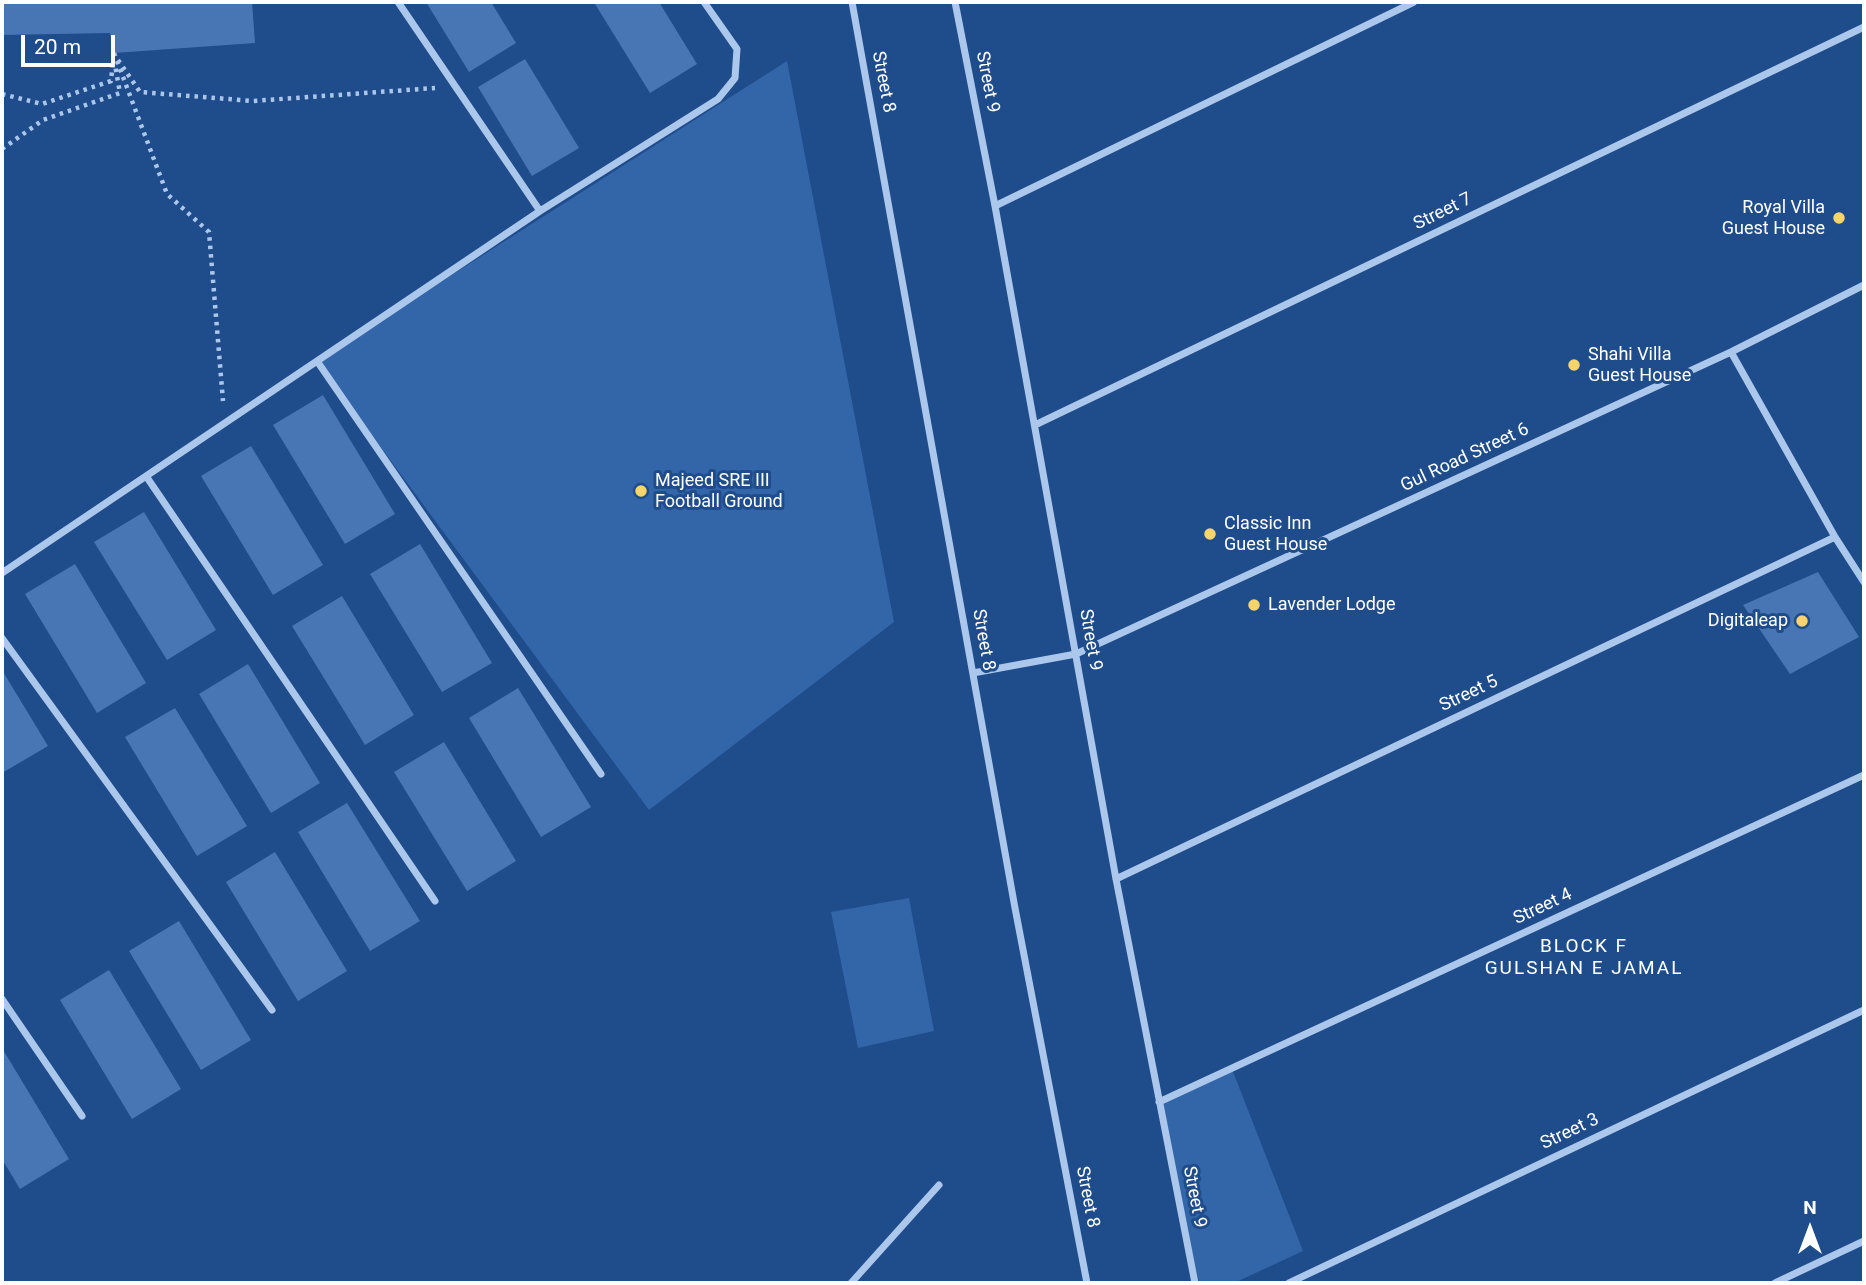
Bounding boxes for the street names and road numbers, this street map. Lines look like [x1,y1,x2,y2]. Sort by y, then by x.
street label: Street 8 [866,49,900,115]
street label: Street 9 [970,49,1004,115]
street label: Street 7 [1410,189,1476,235]
street label: Gul Road Street 6 [1398,419,1532,497]
street label: Street 8 [967,608,999,672]
street label: Street 9 [1074,608,1106,672]
street label: Street 5 [1436,671,1502,717]
street label: Street 4 [1510,884,1576,930]
street label: Street 3 [1537,1109,1603,1155]
street label: Street 8 [1070,1164,1104,1230]
street label: Street 9 [1177,1164,1211,1230]

